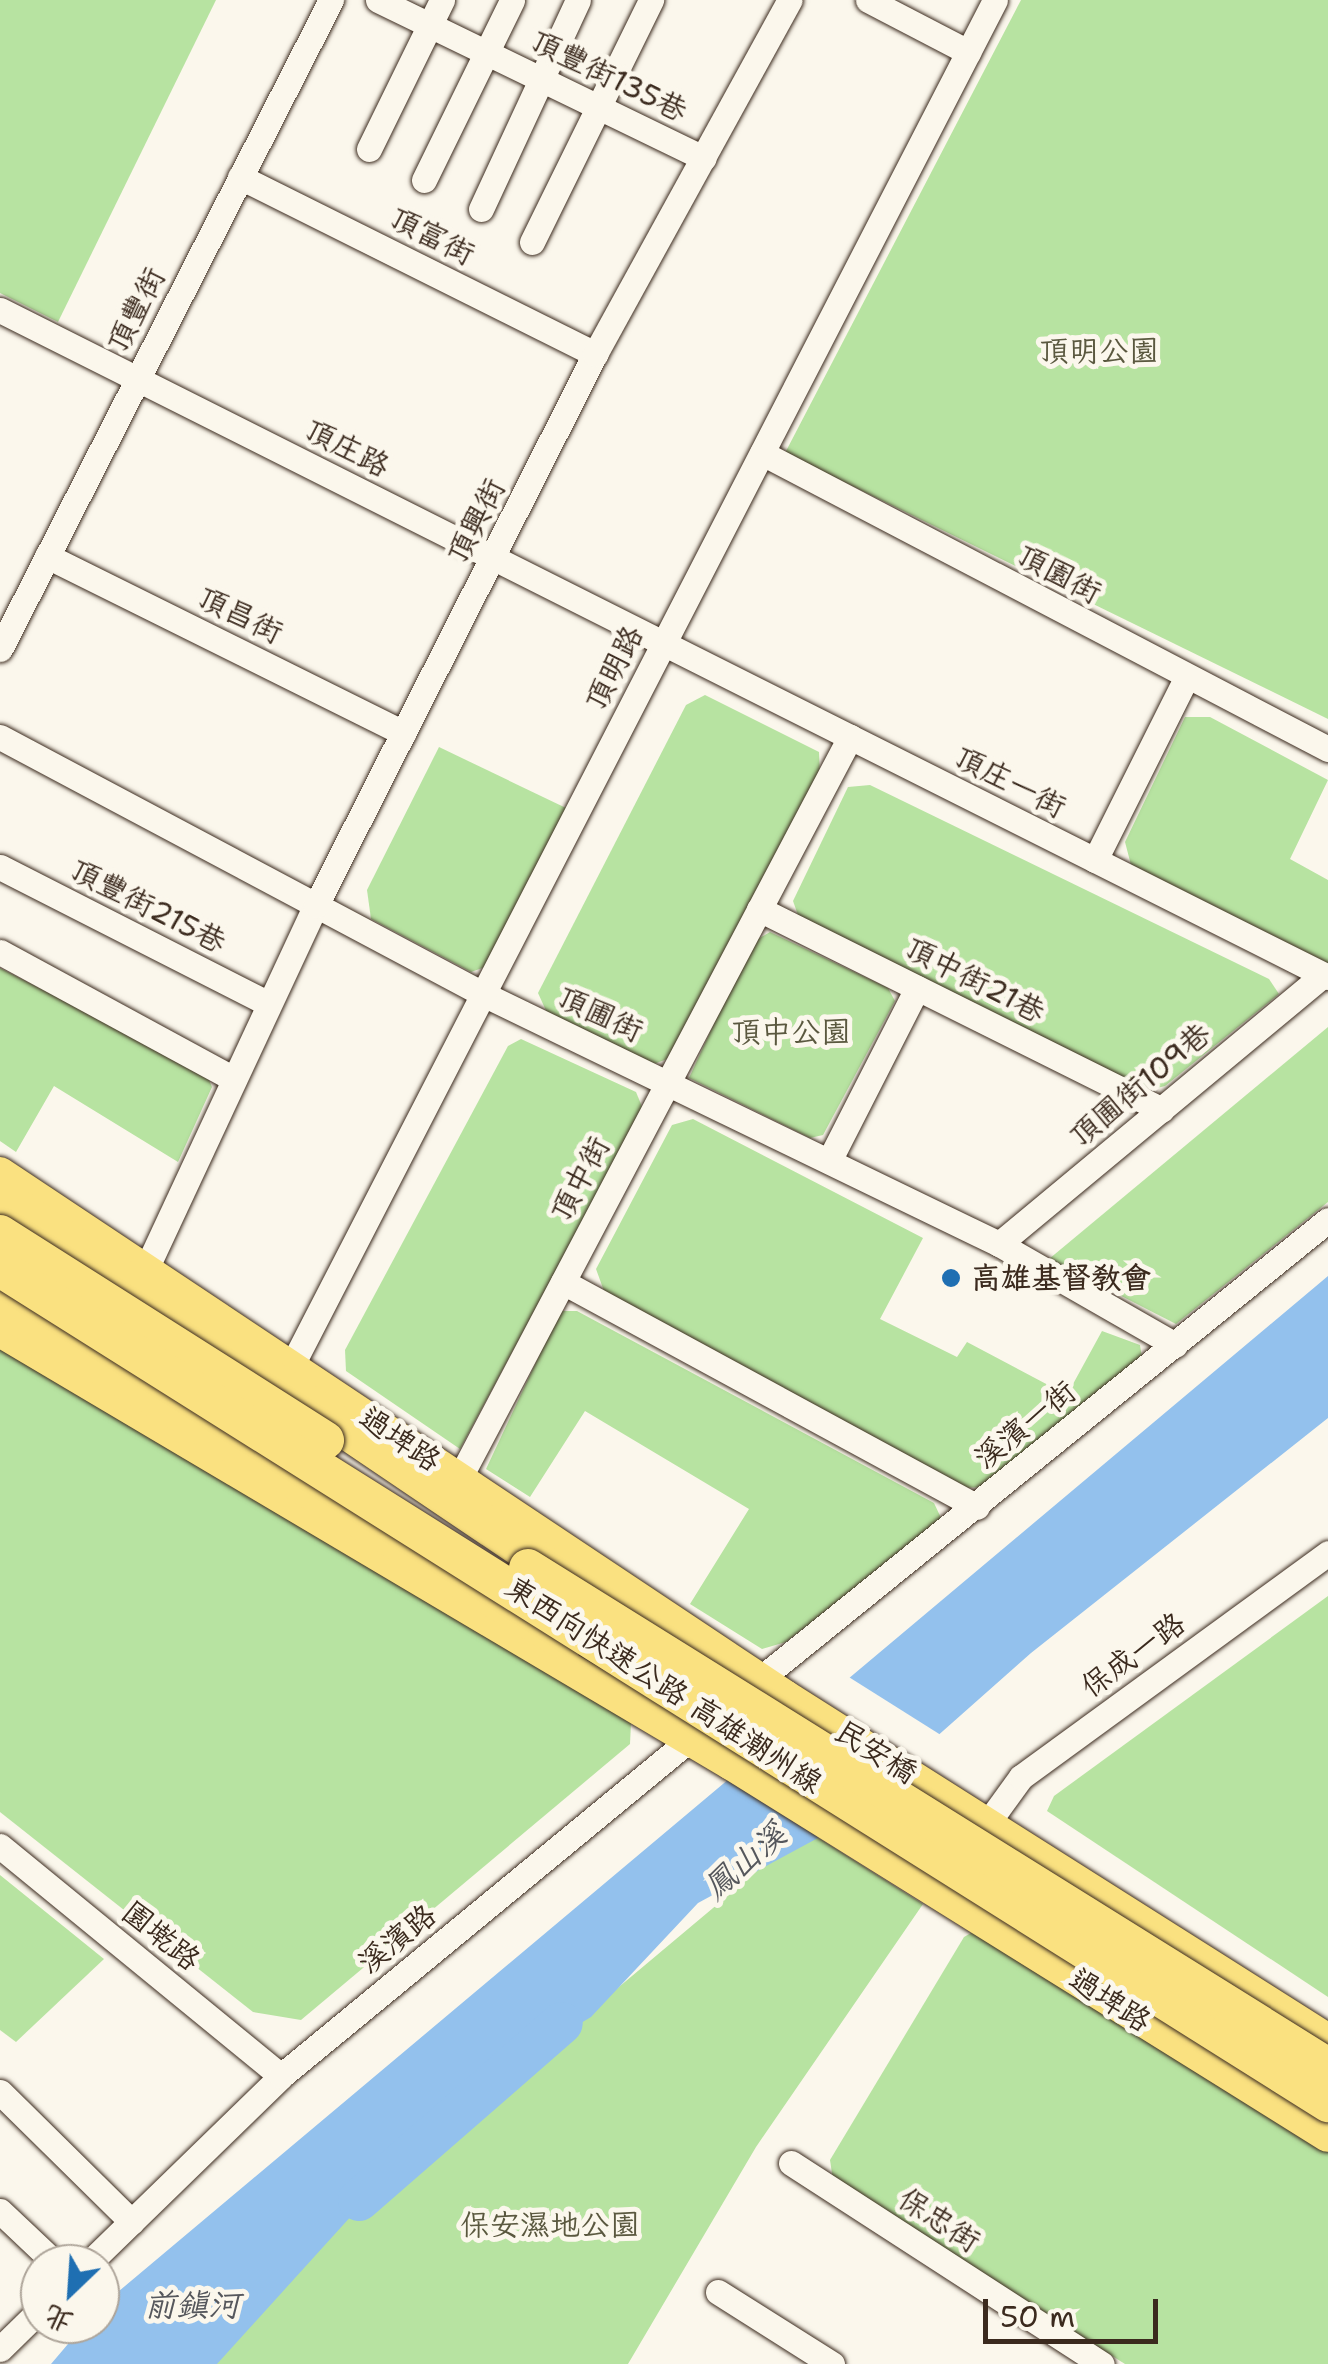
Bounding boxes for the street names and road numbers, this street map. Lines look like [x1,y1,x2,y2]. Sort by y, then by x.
street label: 頂豐街135巷 [525,23,693,129]
street label: 頂富街 [384,200,480,272]
street label: 頂豐街 [100,262,172,358]
street label: 頂庄路 [299,412,395,484]
street label: 頂興街 [440,473,512,569]
street label: 頂園街 [1011,537,1107,611]
street label: 頂昌街 [192,579,288,651]
street label: 頂明路 [578,620,650,716]
street label: 頂庄一街 [948,739,1072,825]
street label: 頂豐街215巷 [64,851,232,961]
street label: 頂中街21巷 [899,929,1051,1031]
street label: 頂圃街 [552,979,648,1049]
street label: 頂圃街109巷 [1062,1016,1218,1154]
street label: 頂中街 [543,1131,617,1227]
street label: 溪濱一街 [967,1373,1083,1477]
street label: 過埤路 [353,1399,447,1479]
street label: 東西向快速公路 高雄潮州線 [499,1569,829,1801]
street label: 保成一路 [1074,1605,1192,1705]
street label: 民安橋 [828,1713,924,1791]
street label: 園墘路 [115,1894,207,1978]
street label: 溪濱路 [351,1897,443,1981]
street label: 過埤路 [1062,1960,1158,2040]
street label: 保忠街 [891,2180,987,2260]

